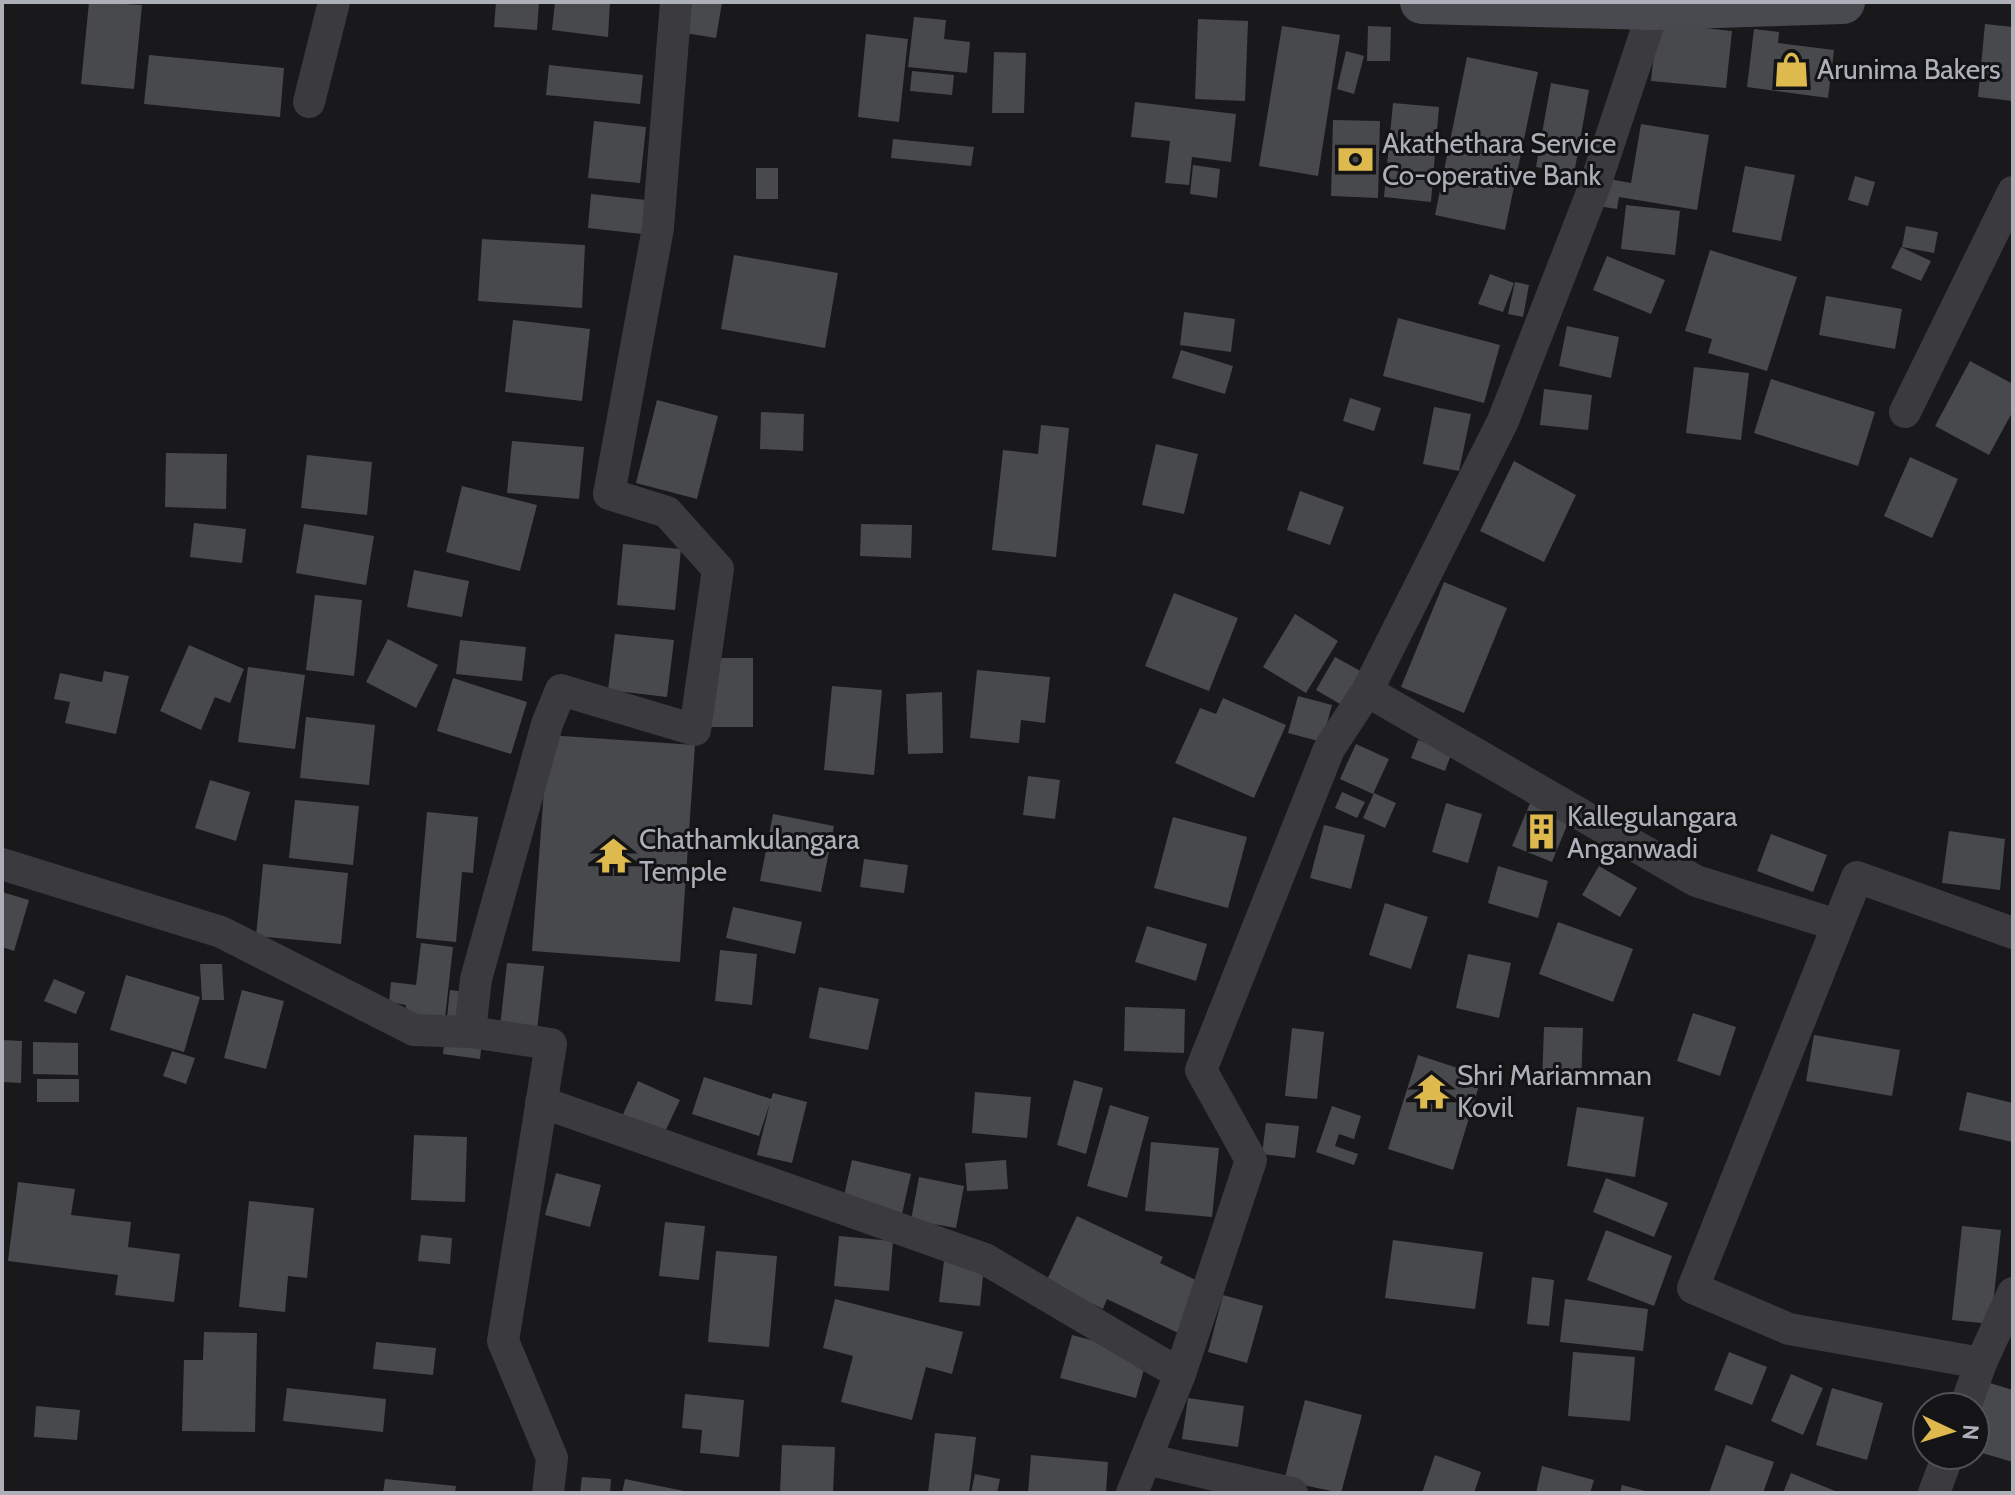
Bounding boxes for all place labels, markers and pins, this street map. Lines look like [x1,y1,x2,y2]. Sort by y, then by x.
shop icon: Arunima Bakers [1772,50,1810,88]
place label: Arunima Bakers [1817,52,2001,86]
place label: Akathethara Service Co-operative Bank [1382,126,1616,192]
bank icon: Akathethara Service Co-operative Bank [1337,140,1375,178]
place label: Kallegulangara Anganwadi [1567,799,1738,865]
building icon: Kallegulangara Anganwadi [1522,813,1560,851]
place label: Chathamkulangara Temple [639,822,860,888]
temple icon: Chathamkulangara Temple [594,836,632,874]
place label: Shri Mariamman Kovil [1457,1058,1652,1124]
temple icon: Shri Mariamman Kovil [1412,1072,1450,1110]

